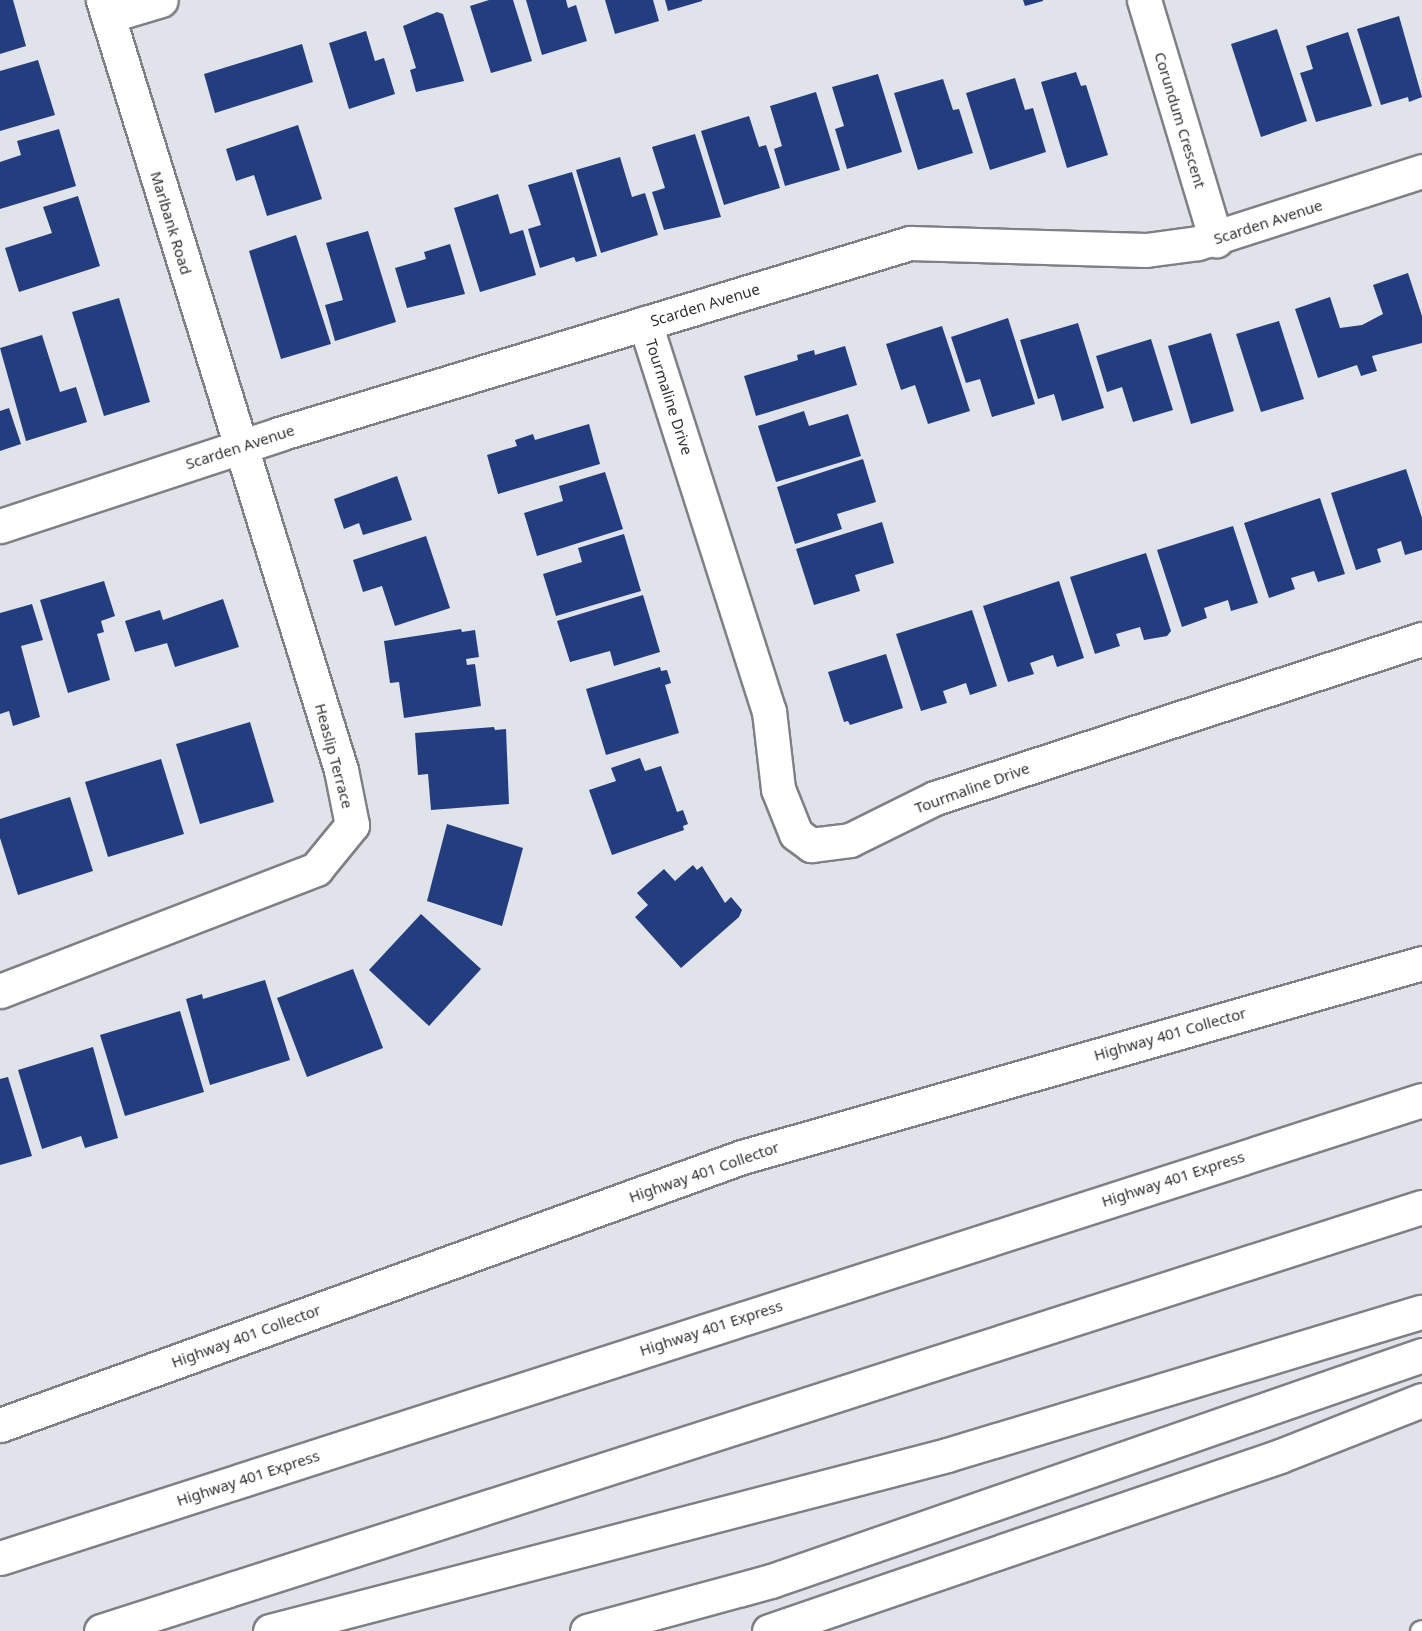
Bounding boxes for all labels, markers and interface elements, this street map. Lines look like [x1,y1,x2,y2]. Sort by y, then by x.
street label: Corundum Crescent [1151,50,1209,190]
street label: Marlbank Road [147,169,195,277]
street label: Scarden Avenue [1211,196,1325,248]
street label: Scarden Avenue [648,280,762,330]
street label: Tourmaline Drive [642,337,696,457]
street label: Scarden Avenue [183,421,297,473]
street label: Heaslip Terrace [311,702,357,810]
street label: Tourmaline Drive [912,759,1032,817]
street label: Highway 401 Collector [1092,1004,1248,1064]
street label: Highway 401 Collector [627,1138,781,1206]
street label: Highway 401 Express [1099,1147,1247,1211]
street label: Highway 401 Express [637,1296,785,1360]
street label: Highway 401 Collector [169,1301,323,1371]
street label: Highway 401 Express [174,1446,322,1510]

